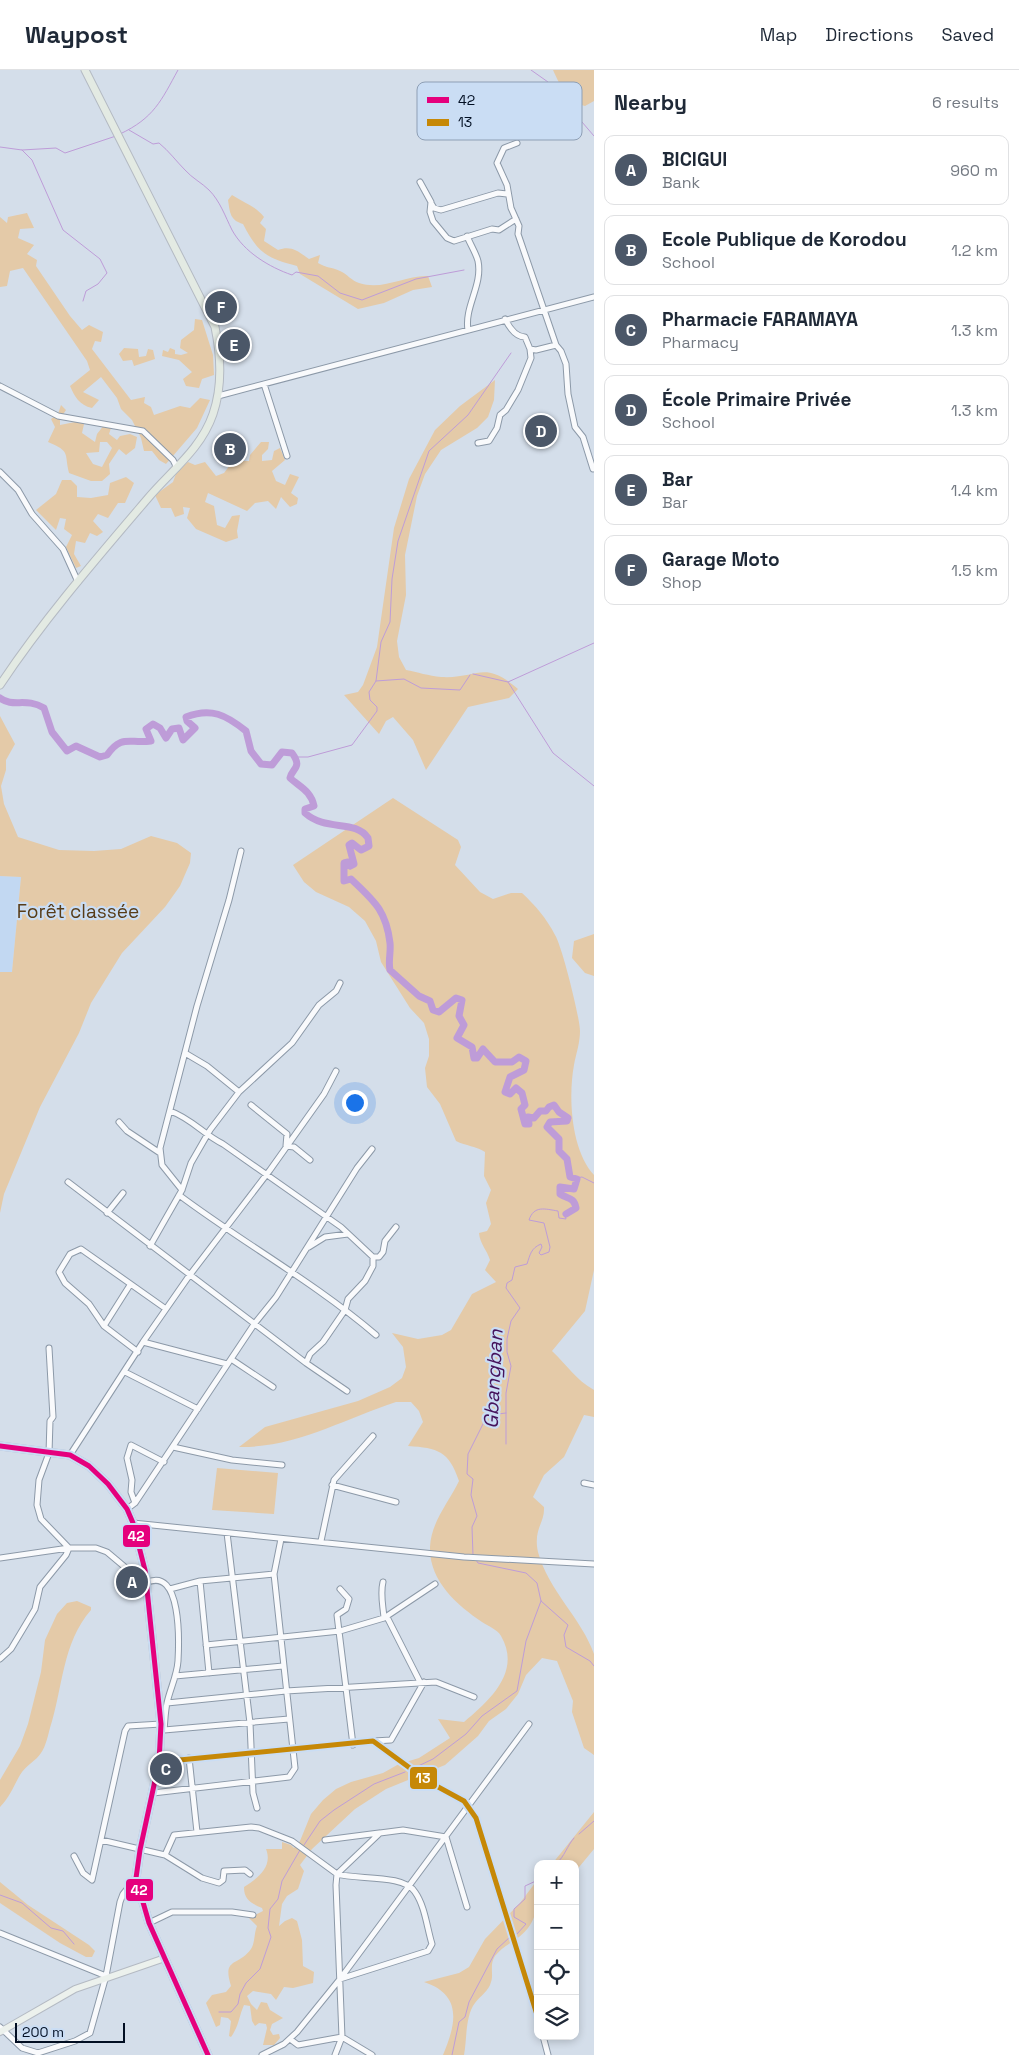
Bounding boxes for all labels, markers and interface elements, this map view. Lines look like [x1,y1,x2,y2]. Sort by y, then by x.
text: Waypost [25,19,128,50]
text: Map [760,23,797,46]
text: Directions [825,23,914,46]
text: Saved [942,23,994,46]
legend [417,82,582,140]
text: Nearby [614,89,687,116]
text: 42 [458,91,475,109]
text: 6 results [932,92,999,113]
text: 13 [458,113,472,131]
text: BICIGUI [662,147,727,172]
text: A [626,160,636,181]
text: 960 m [950,160,998,181]
text: Bank [662,172,700,193]
text: Ecole Publique de Korodou [662,227,907,252]
text: B [626,240,636,261]
text: 1.2 km [951,240,998,261]
text: School [662,252,715,273]
pin: F [205,288,237,326]
text: Pharmacie FARAMAYA [662,307,858,332]
text: C [626,320,636,341]
text: 1.3 km [951,320,998,341]
pin: E [218,326,250,364]
text: Pharmacy [662,332,739,353]
text: École Primaire Privée [662,387,852,412]
text: D [626,400,636,421]
text: 1.3 km [951,400,998,421]
pin: D [525,412,557,450]
text: School [662,412,715,433]
pin: B [214,430,246,468]
text: Bar [662,467,693,492]
text: E [627,480,635,501]
text: 1.4 km [951,480,998,501]
text: Bar [662,492,688,513]
text: Garage Moto [662,547,780,572]
text: F [627,560,635,581]
text: 1.5 km [951,560,998,581]
text: Shop [662,572,702,593]
park label: Forêt classée [17,899,139,924]
your location [342,1090,368,1116]
water label: Gbangban [477,1328,509,1429]
line badge: 42 [122,1524,151,1548]
text: 42 [127,1527,145,1545]
pin: A [116,1563,148,1601]
pin: C [150,1750,182,1788]
line badge: 13 [409,1766,438,1790]
text: 13 [416,1769,430,1787]
map controls [534,1860,579,2040]
button: + [534,1860,579,1905]
line badge: 42 [125,1878,154,1902]
text: 42 [130,1881,148,1899]
button: − [534,1905,579,1950]
button: locate [534,1950,579,1995]
button: layers [534,1995,579,2040]
scale bar [15,2020,125,2043]
text: 200 m [22,2023,64,2041]

